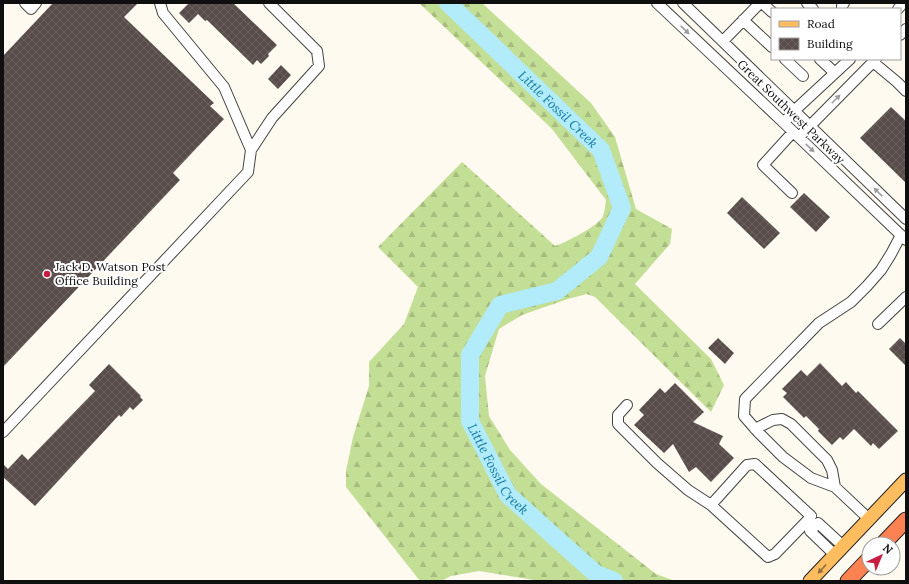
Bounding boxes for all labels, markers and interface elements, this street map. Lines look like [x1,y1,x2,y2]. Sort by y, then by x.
legend [771,8,901,60]
text: Road [807,16,835,31]
one-way arrow [680,25,690,35]
text: Building [807,36,853,51]
street label: Great Southwest Parkway [734,56,849,167]
water label: Little Fossil Creek [515,67,602,152]
one-way arrow [831,95,841,104]
one-way arrow [805,143,815,153]
one-way arrow [873,187,883,197]
place label: Jack D. Watson Post Office Building [54,259,166,288]
marker: Jack D. Watson Post Office Building [42,269,52,279]
water label: Little Fossil Creek [464,421,532,518]
north arrow [861,536,901,576]
text: N [880,541,896,557]
one-way arrow [817,564,826,574]

